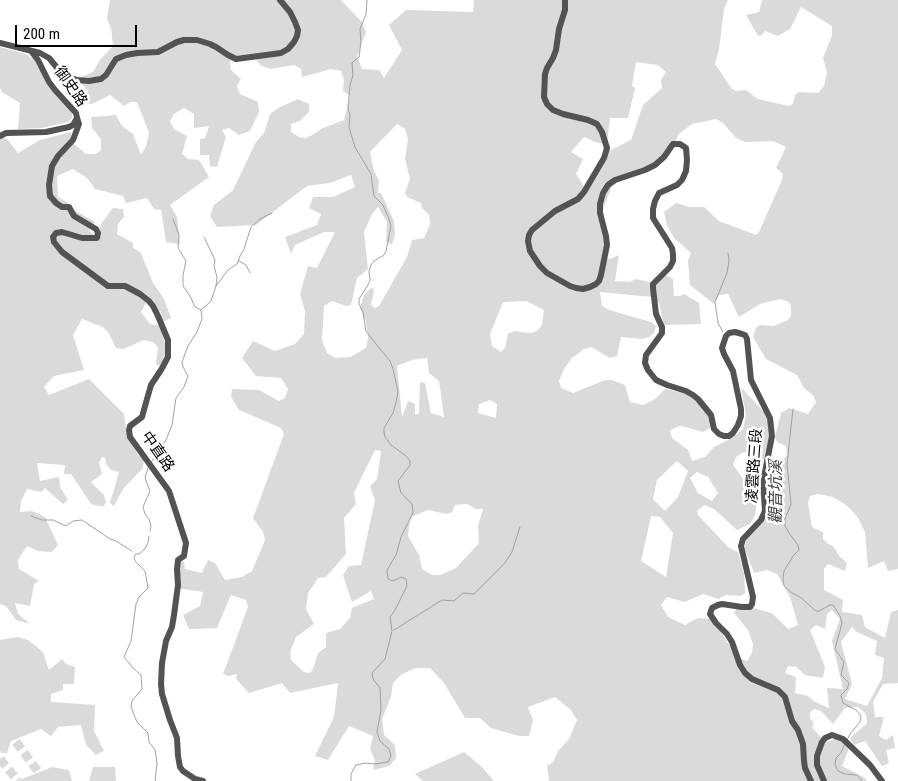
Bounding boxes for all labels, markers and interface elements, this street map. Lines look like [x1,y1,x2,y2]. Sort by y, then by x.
scale bar [18,15,140,47]
text: 200 m [23,25,60,43]
street label: 御史路 [50,63,90,111]
street label: 中直路 [137,428,177,476]
street label: 凌雲路三段 [743,428,767,504]
water label: 觀音坑溪 [767,460,787,524]

